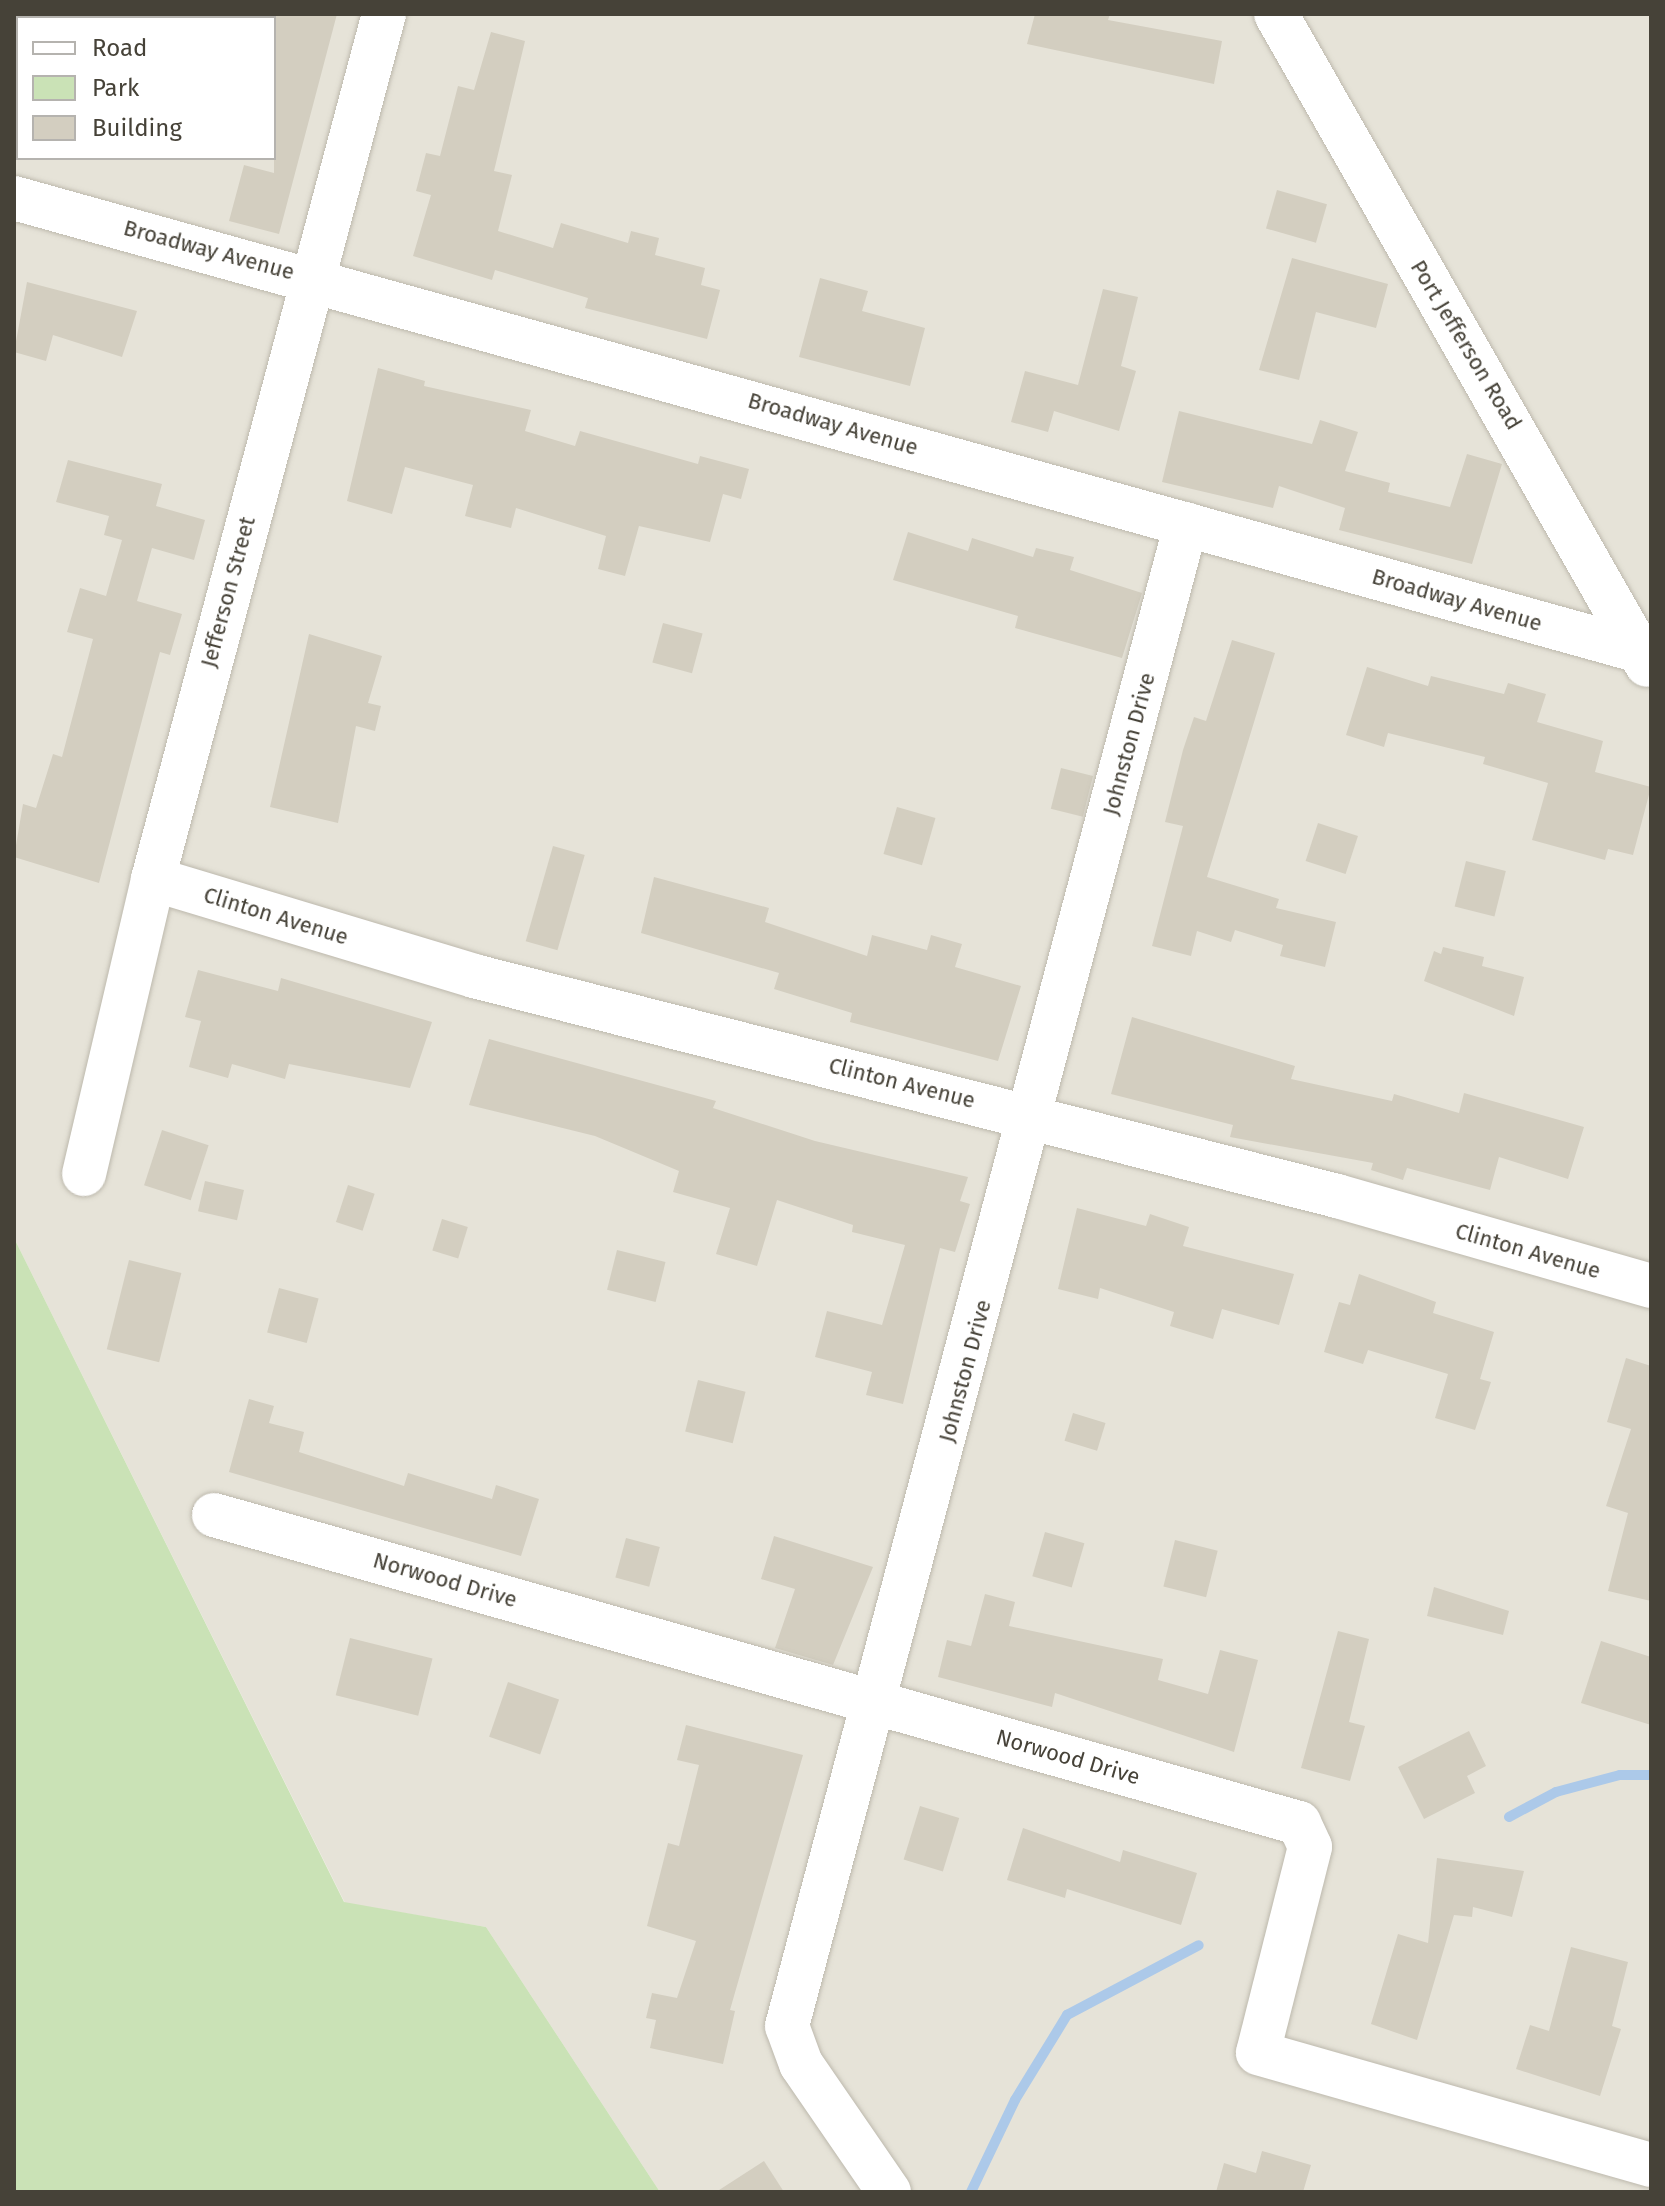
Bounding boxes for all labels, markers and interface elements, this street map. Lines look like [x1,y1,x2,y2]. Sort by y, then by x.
legend [16,16,276,160]
text: Road [92,34,147,62]
text: Park [92,74,139,102]
text: Building [92,114,182,142]
street label: Broadway Avenue [121,215,297,285]
street label: Port Jefferson Road [1405,255,1527,435]
street label: Broadway Avenue [745,387,921,461]
street label: Jefferson Street [195,514,261,670]
street label: Broadway Avenue [1369,563,1545,637]
street label: Johnston Drive [1097,670,1161,818]
street label: Clinton Avenue [200,881,352,951]
street label: Clinton Avenue [826,1052,978,1114]
street label: Clinton Avenue [1452,1218,1604,1284]
street label: Johnston Drive [933,1297,997,1445]
street label: Norwood Drive [370,1547,520,1613]
street label: Norwood Drive [993,1724,1143,1790]

